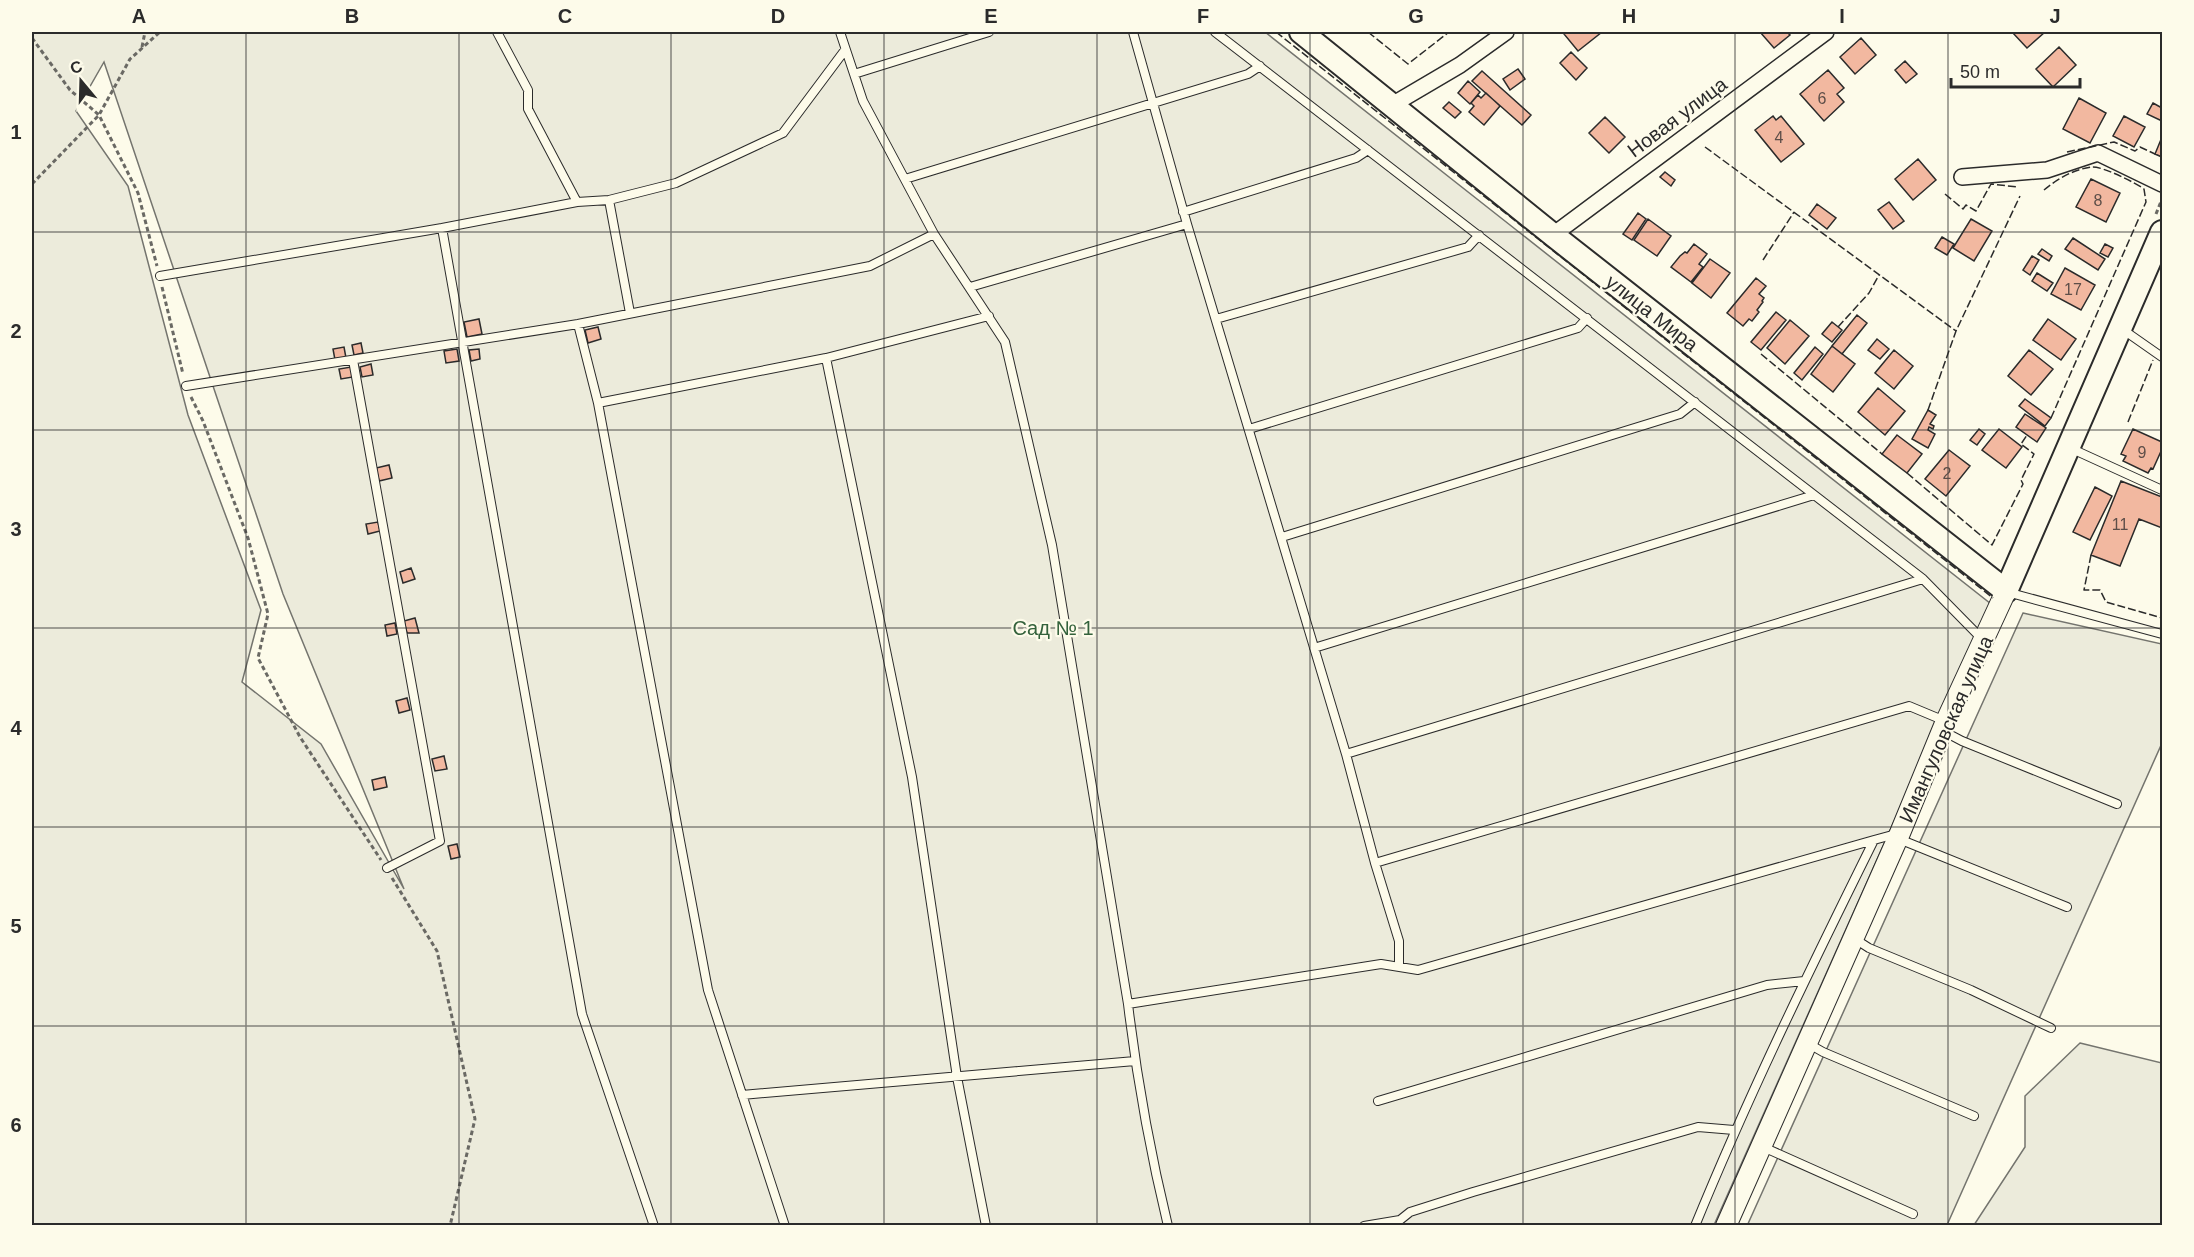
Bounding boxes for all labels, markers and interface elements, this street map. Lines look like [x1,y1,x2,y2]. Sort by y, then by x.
text: A [132,5,146,27]
text: B [345,5,359,27]
text: C [558,5,572,27]
text: D [771,5,785,27]
text: E [984,5,998,27]
text: F [1197,5,1209,27]
text: G [1408,5,1424,27]
text: H [1622,5,1636,27]
text: I [1839,5,1845,27]
text: J [2049,5,2061,27]
north arrow [51,51,111,111]
scale bar [1951,51,2080,89]
text: С [68,57,85,77]
text: 50 m [1960,62,2000,82]
street label: Новая улица [1623,72,1732,161]
house number: 6 [1818,90,1827,107]
text: 1 [10,121,22,143]
house number: 4 [1775,129,1784,146]
house number: 8 [2094,192,2103,209]
street label: улица Мира [1602,270,1703,356]
house number: 17 [2064,281,2082,298]
text: 2 [10,320,22,342]
house number: 9 [2138,444,2147,461]
house number: 2 [1943,465,1952,482]
house number: 11 [2112,516,2128,533]
text: 3 [10,518,22,540]
park label: Сад № 1 [1012,617,1094,639]
street label: Имангуловская улица [1895,631,1998,826]
text: 4 [10,717,22,739]
text: 5 [10,915,22,937]
text: 6 [10,1114,22,1136]

